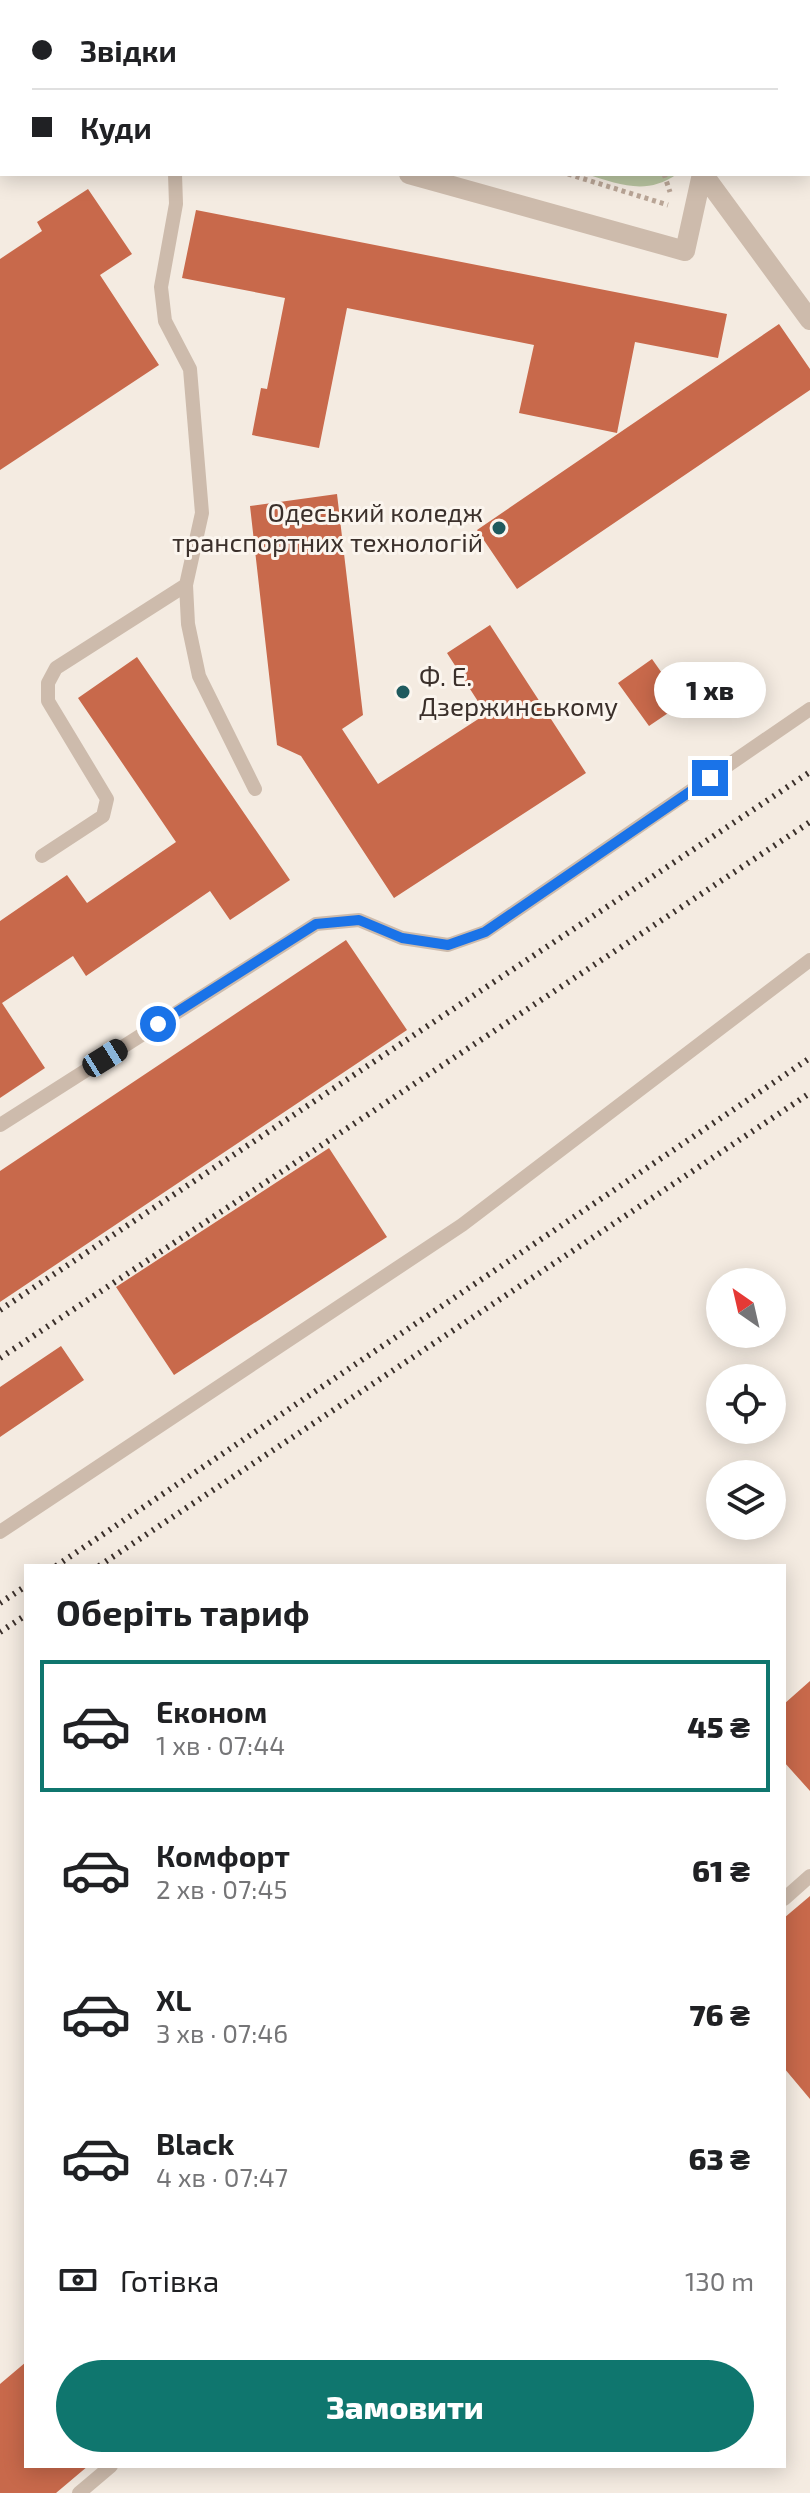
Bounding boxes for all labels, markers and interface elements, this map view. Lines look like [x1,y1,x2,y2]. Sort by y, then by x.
text: Звідки [80,32,177,68]
text: Куди [80,109,152,145]
place label: Одеський коледж транспортних технологій [172,496,483,557]
marker: Одеський коледж транспортних технологій [490,519,508,537]
place label: Ф. Е. Дзержинському [419,660,618,722]
callout: 1 хв [654,662,766,718]
text: 1 хв [686,674,734,705]
marker: Ф. Е. Дзержинському [394,683,412,701]
route end [692,760,728,796]
route start [140,1006,176,1042]
car [78,1035,132,1081]
north arrow [706,1268,786,1348]
map controls [706,1268,786,1540]
button: locate [706,1364,786,1444]
button: layers [706,1460,786,1540]
text: Оберіть тариф [56,1590,310,1633]
icon: car [60,1690,132,1762]
text: Економ [156,1693,267,1729]
text: 45 ₴ [687,1708,750,1744]
text: 1 хв · 07:44 [156,1729,285,1760]
icon: car [60,1834,132,1906]
text: Комфорт [156,1837,290,1873]
text: 61 ₴ [692,1852,750,1888]
text: 2 хв · 07:45 [156,1873,287,1904]
icon: car [60,1978,132,2050]
text: XL [156,1981,191,2017]
text: 76 ₴ [690,1996,750,2032]
text: 3 хв · 07:46 [156,2017,288,2048]
icon: car [60,2122,132,2194]
text: Black [156,2125,234,2161]
text: 63 ₴ [688,2140,750,2176]
text: 4 хв · 07:47 [156,2161,288,2192]
icon: cash [56,2258,100,2302]
text: Готівка [120,2262,219,2298]
text: 130 m [685,2265,754,2296]
button: Замовити [56,2360,754,2452]

